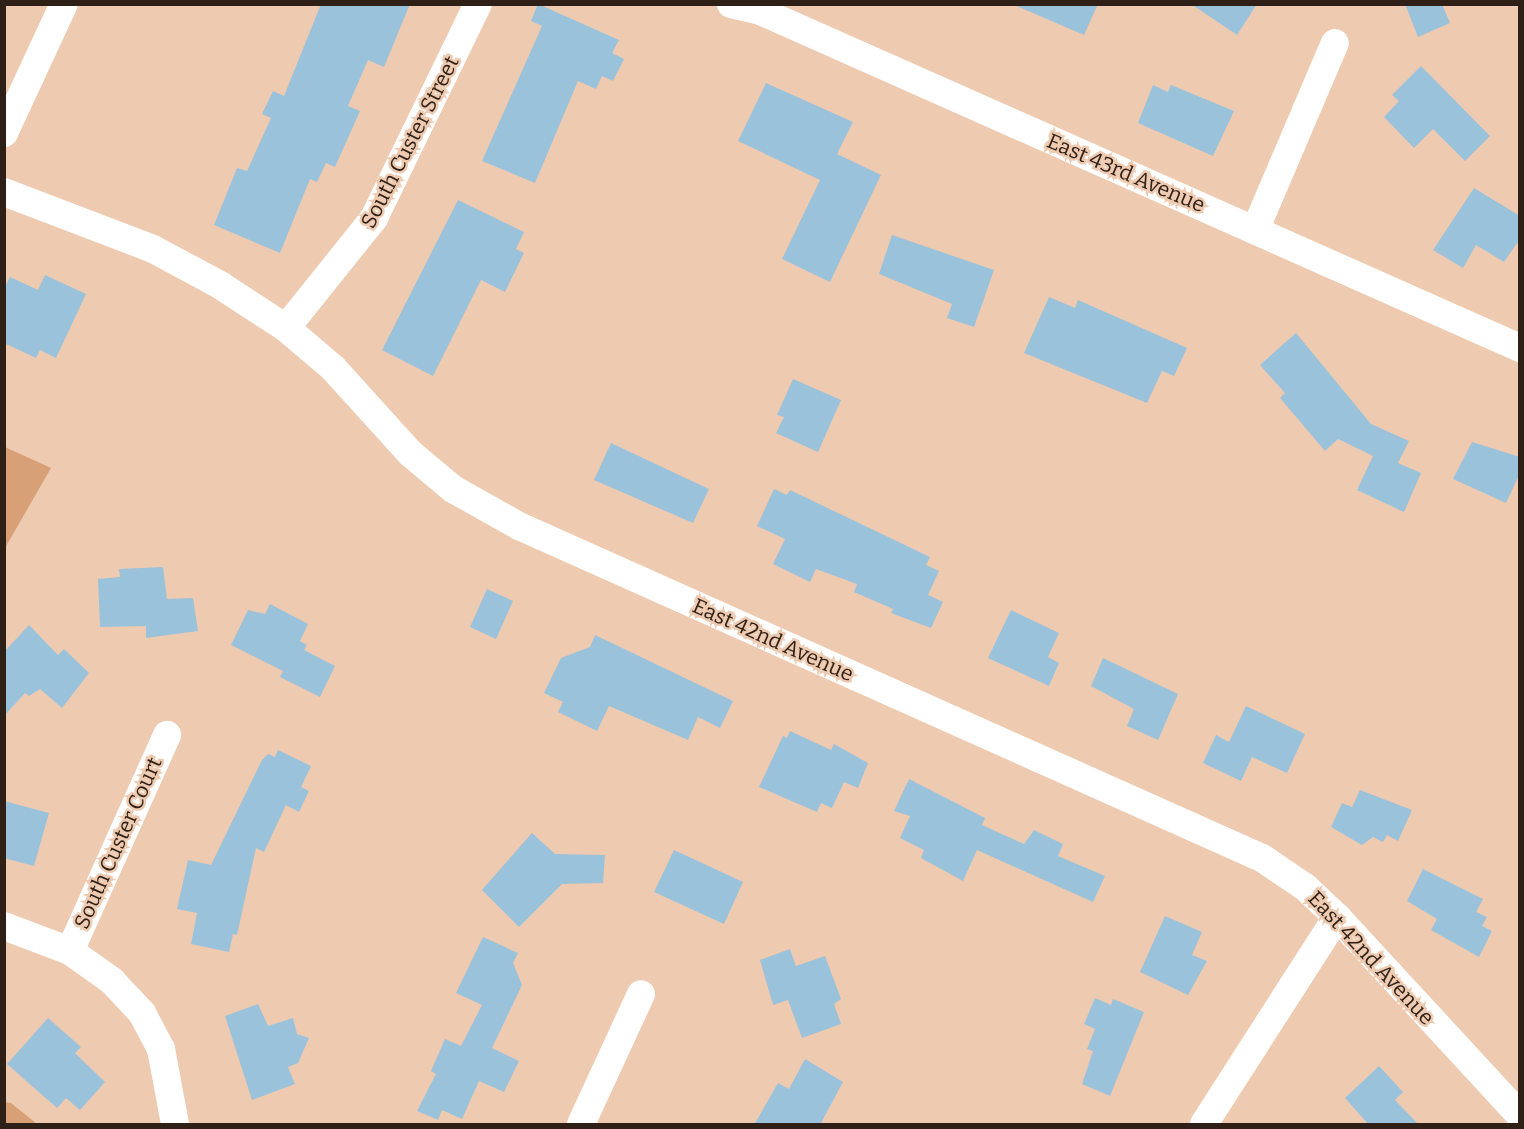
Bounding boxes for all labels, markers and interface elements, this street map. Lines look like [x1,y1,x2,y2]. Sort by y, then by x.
street label: South Custer Street [356,52,464,232]
street label: East 43rd Avenue [1043,128,1209,218]
street label: East 42nd Avenue [689,593,857,687]
street label: South Custer Court [69,753,167,933]
street label: East 42nd Avenue [1303,886,1439,1030]

